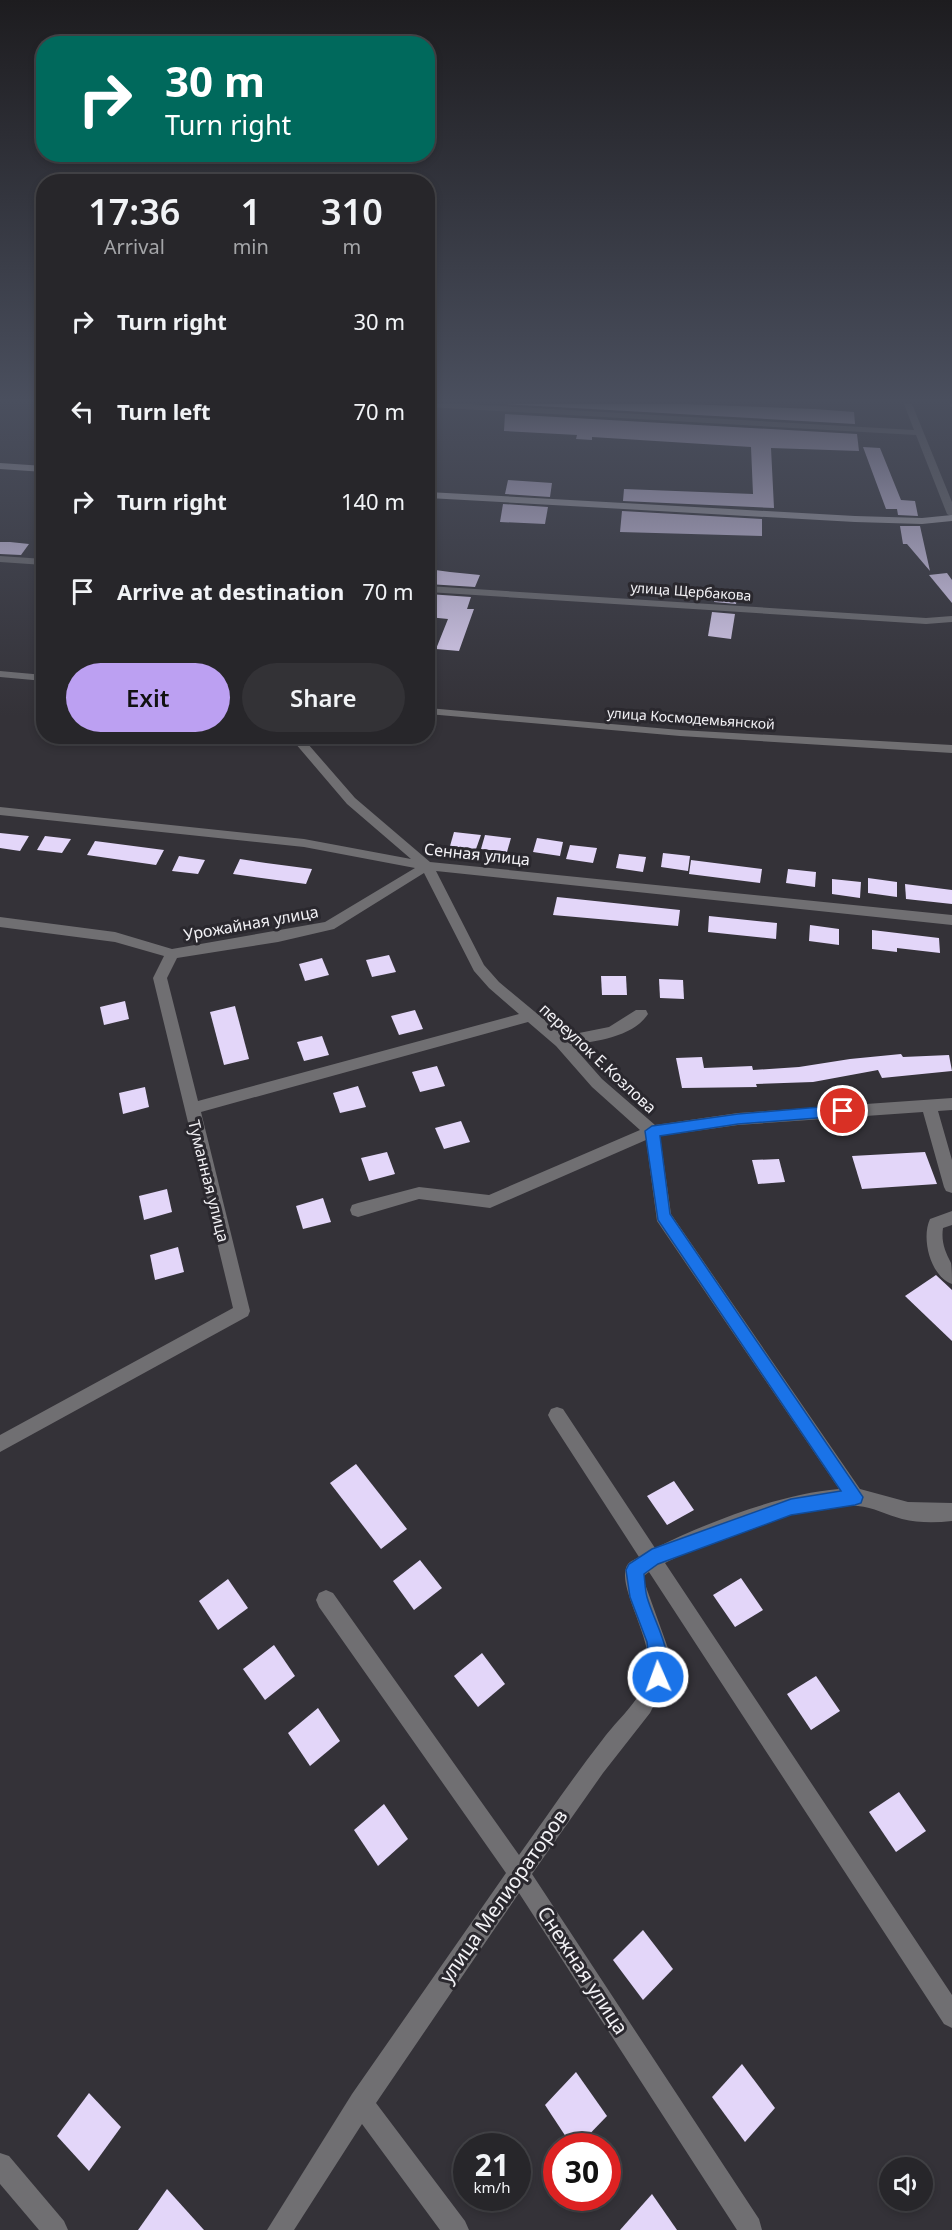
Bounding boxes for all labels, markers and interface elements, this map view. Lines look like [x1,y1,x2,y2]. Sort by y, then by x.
text: 30 m [165,52,265,109]
icon: right [66,60,144,138]
text: Turn right [165,106,291,143]
text: 17:36 [88,187,180,236]
text: 1 [240,187,261,236]
text: 310 [321,187,383,236]
text: Arrival [104,233,165,260]
text: min [233,233,269,260]
text: m [343,233,361,260]
icon: right [66,305,99,338]
text: Turn right [117,306,227,336]
text: 30 m [354,306,405,336]
icon: left [66,395,99,428]
text: Turn left [117,396,211,426]
text: 70 m [354,396,405,426]
icon: right [66,485,99,518]
text: Turn right [117,486,227,516]
text: 140 m [341,486,405,516]
icon: arrive [66,575,99,608]
text: Arrive at destination [117,576,344,606]
text: 70 m [362,576,414,606]
street label: улица Щербакова [630,577,752,605]
button: Exit [66,663,230,732]
button: Share [242,663,405,732]
street label: улица Космодемьянской [607,703,775,733]
street label: Сенная улица [423,838,531,870]
street label: Урожайная улица [182,900,320,946]
street label: переулок Е.Козлова [535,998,661,1118]
pin [817,1085,868,1136]
icon: arrive [826,1094,859,1127]
street label: Туманная улица [183,1118,235,1244]
position arrow [626,1645,690,1709]
street label: улица Мелиораторов [433,1804,573,1988]
street label: Снежная улица [531,1901,635,2039]
speed limit sign: 30 [543,2133,621,2211]
text: 21 [475,2144,509,2185]
map controls [879,2157,933,2211]
button: sound [879,2157,933,2211]
text: km/h [474,2177,510,2197]

